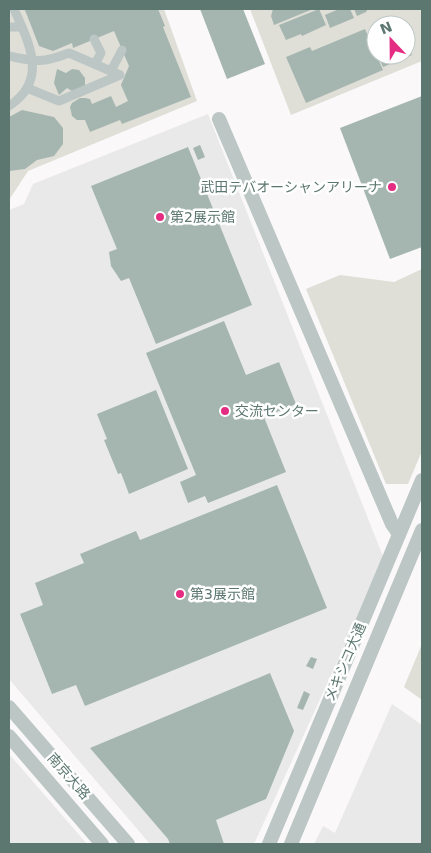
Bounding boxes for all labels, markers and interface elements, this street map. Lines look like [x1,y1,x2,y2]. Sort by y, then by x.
north arrow [366,15,416,65]
text: N [378,18,395,38]
place label: 武田テバオーシャンアリーナ [200,179,382,195]
marker: 武田テバオーシャンアリーナ [386,181,398,193]
place label: 第2展示館 [170,209,235,225]
marker: 第2展示館 [154,211,166,223]
place label: 交流センター [235,403,319,419]
marker: 交流センター [219,405,231,417]
place label: 第3展示館 [190,586,255,602]
marker: 第3展示館 [174,588,186,600]
street label: メキシコ大通 [321,620,369,704]
street label: 南京大路 [45,750,93,802]

